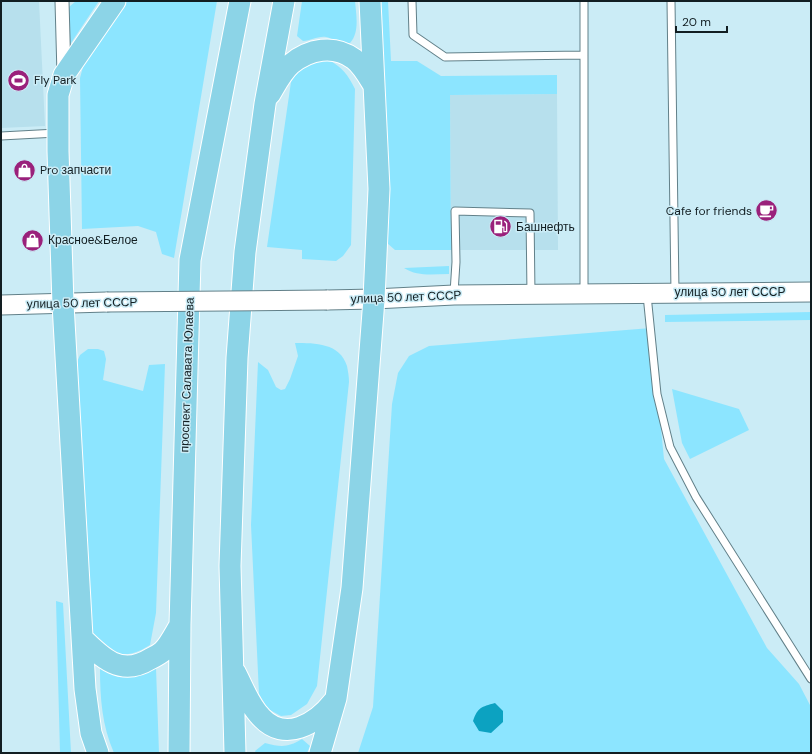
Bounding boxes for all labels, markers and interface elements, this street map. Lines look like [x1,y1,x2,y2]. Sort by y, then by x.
scale bar [676,8,727,34]
text: 20 m [682,14,711,30]
sports icon: Fly Park [6,67,32,93]
place label: Fly Park [34,72,77,88]
shop icon: Pro запчасти [11,157,37,183]
place label: Pro запчасти [40,162,111,178]
cafe icon: Cafe for friends [754,198,780,224]
place label: Cafe for friends [666,203,752,219]
fuel station icon: Башнефть [487,214,513,240]
place label: Башнефть [516,219,575,235]
shop icon: Красное&Белое [19,227,45,253]
place label: Красное&Белое [48,232,138,248]
street label: улица 50 лет СССР [675,284,785,300]
street label: улица 50 лет СССР [350,287,462,307]
street label: улица 50 лет СССР [26,294,138,312]
street label: проспект Салавата Юлаева [176,297,198,453]

